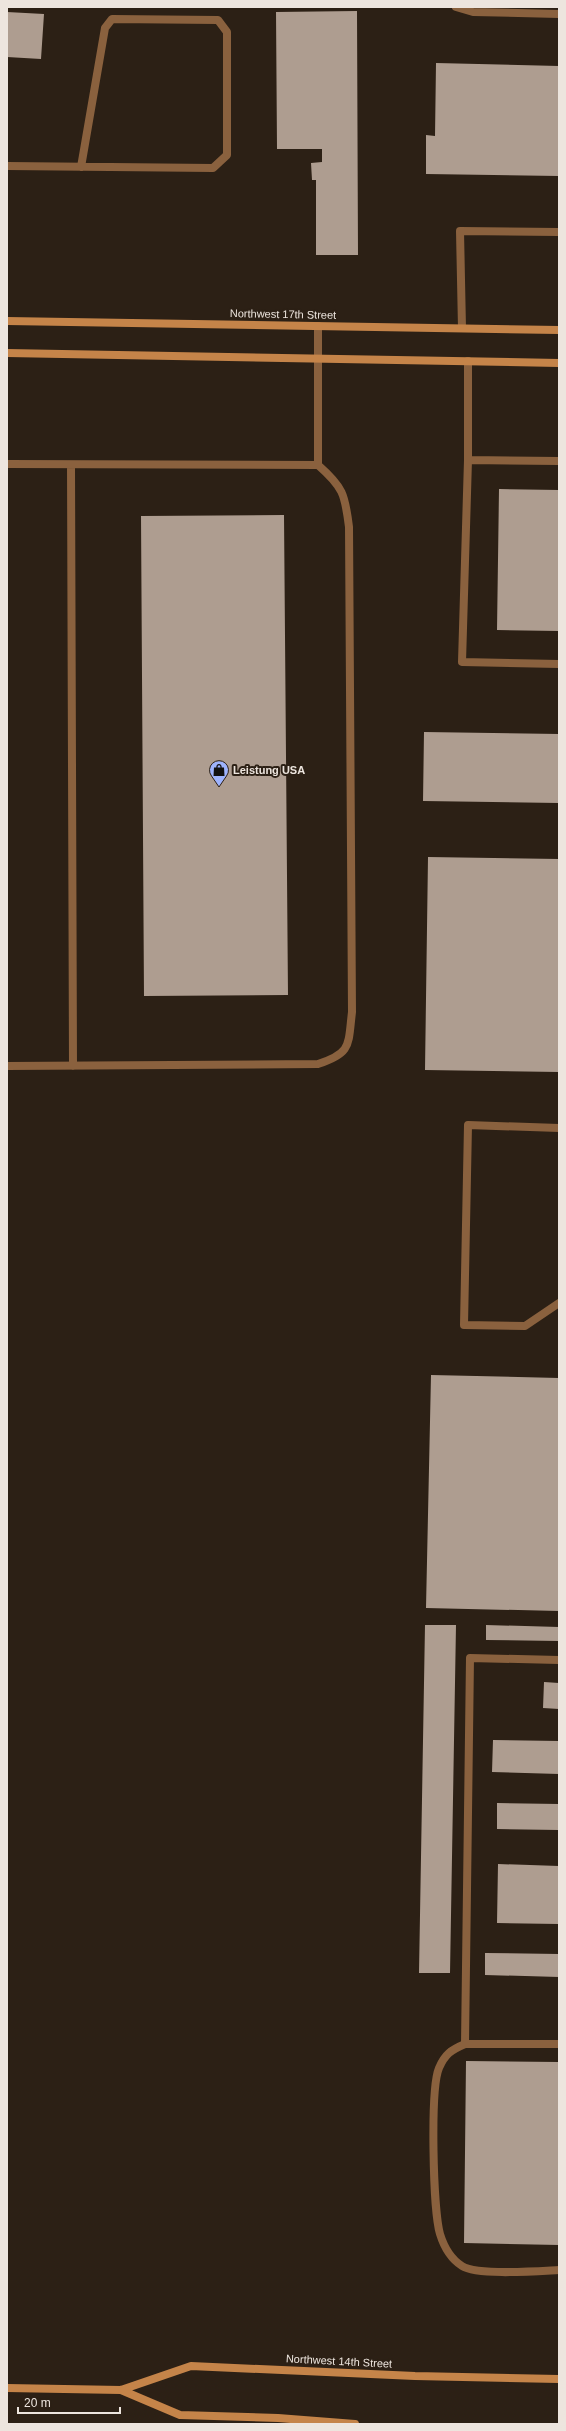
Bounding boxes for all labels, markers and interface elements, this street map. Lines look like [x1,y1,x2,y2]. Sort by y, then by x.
street label: Northwest 17th Street [230,307,336,321]
shop icon: Leistung USA [208,759,230,787]
place label: Leistung USA [233,764,305,776]
street label: Northwest 14th Street [286,2352,392,2370]
scale bar [18,2389,120,2415]
text: 20 m [24,2396,51,2410]

